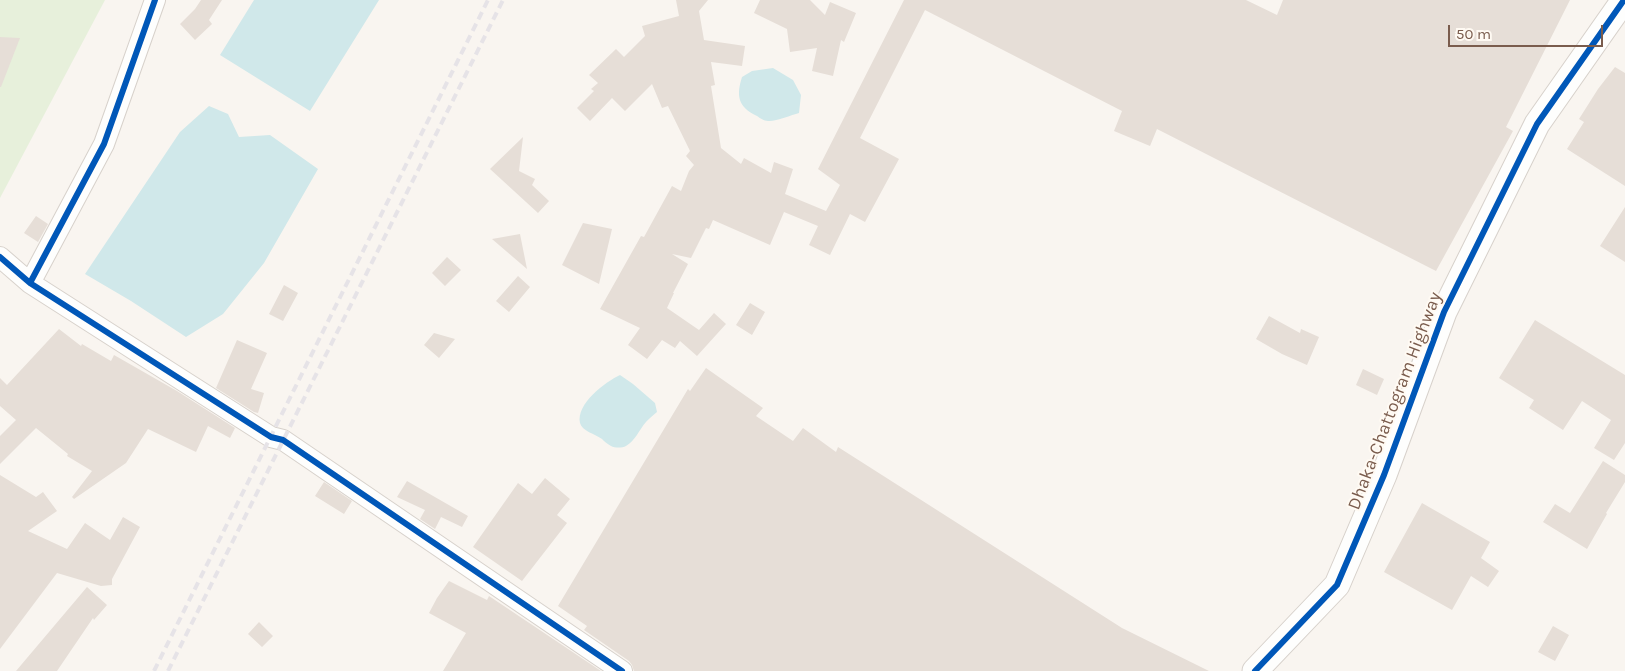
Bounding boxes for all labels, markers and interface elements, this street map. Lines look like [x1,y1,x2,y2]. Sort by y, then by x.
scale bar [1450,15,1605,47]
text: 50 m [1456,25,1491,43]
street label: Dhaka-Chattogram Highway [1343,289,1447,513]

